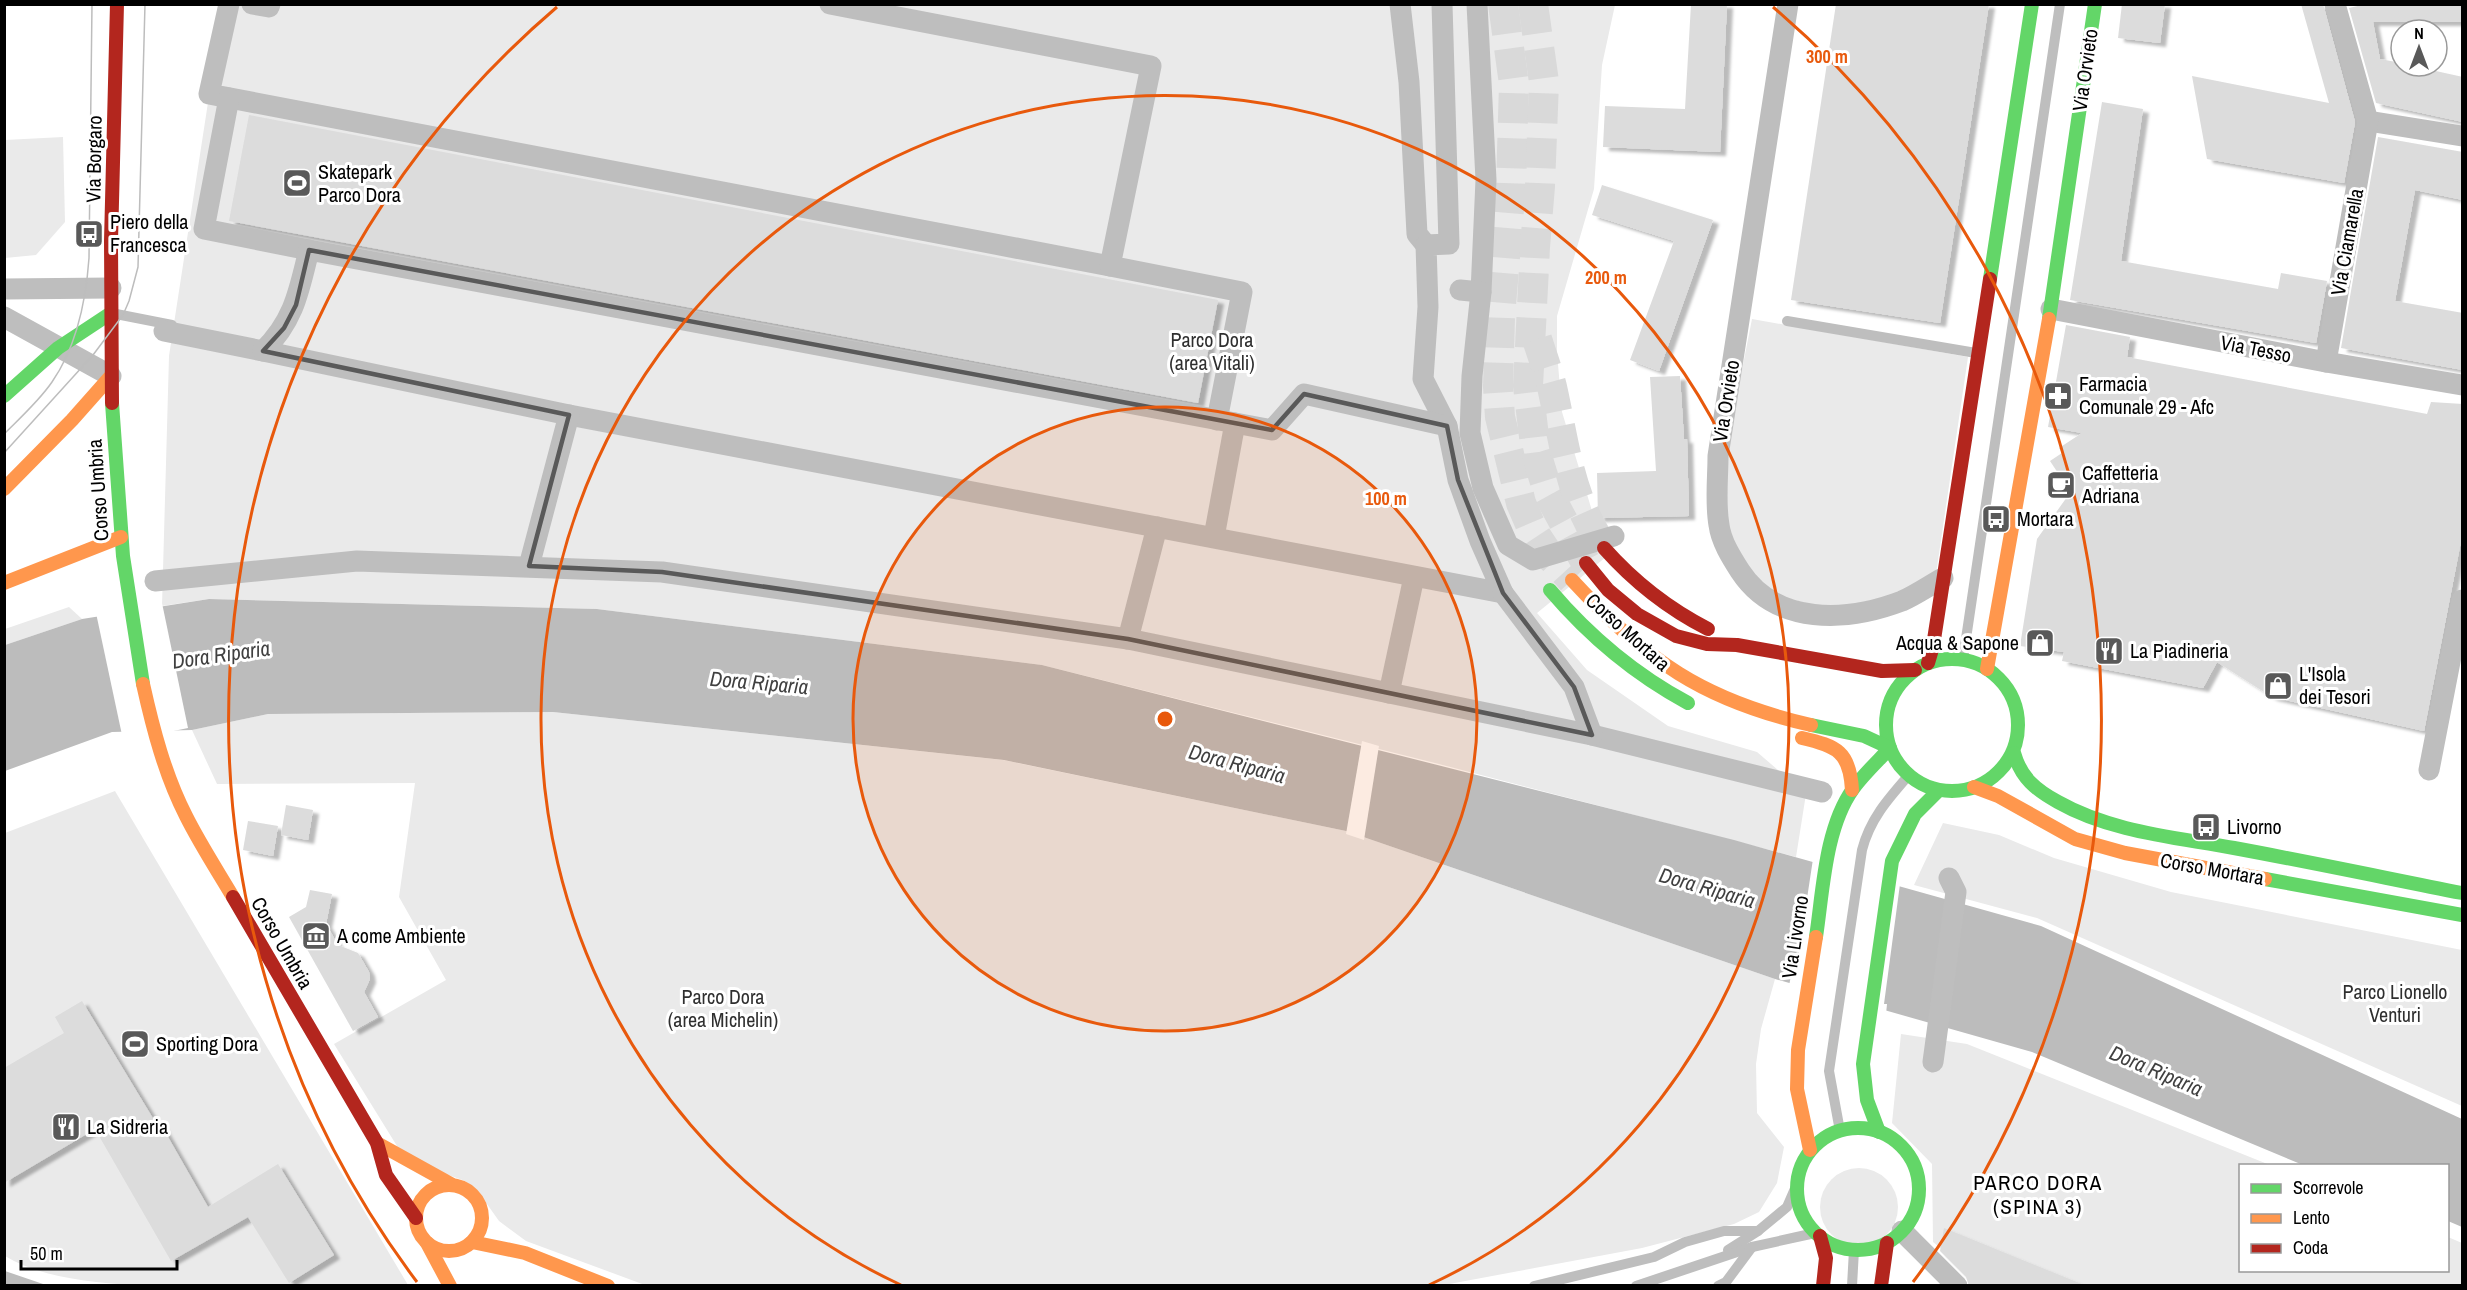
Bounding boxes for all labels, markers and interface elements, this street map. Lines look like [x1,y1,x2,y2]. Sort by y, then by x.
north arrow [2389,18,2449,78]
text: N [2414,22,2424,44]
street label: Via Orvieto [2065,27,2104,113]
text: 300 m [1806,44,1848,69]
street label: Via Borgaro [79,115,108,203]
place label: Skatepark Parco Dora [318,158,401,208]
sports icon: Skatepark Parco Dora [281,167,313,199]
street label: Via Ciamarella [2324,186,2369,298]
place label: Piero della Francesca [110,208,188,258]
bus stop icon: Piero della Francesca [73,218,105,250]
text: 200 m [1585,265,1627,290]
park label: Parco Dora (area Vitali) [1169,326,1255,376]
street label: Via Tesso [2218,328,2294,369]
street label: Via Orvieto [1706,358,1745,444]
place label: Farmacia Comunale 29 - Afc [2079,370,2214,420]
pharmacy icon: Farmacia Comunale 29 - Afc [2042,380,2074,412]
street label: Corso Umbria [80,438,115,542]
place label: Caffetteria Adriana [2081,459,2158,509]
cafe icon: Caffetteria Adriana [2045,469,2077,501]
text: 100 m [1365,486,1407,511]
bus stop icon: Mortara [1980,503,2012,535]
place label: Mortara [2017,505,2074,532]
street label: Corso Mortara [1580,587,1676,677]
shop icon: Acqua & Sapone [2024,627,2056,659]
place label: Acqua & Sapone [1895,629,2019,656]
water label: Dora Riparia [170,633,272,676]
restaurant icon: La Piadineria [2093,635,2125,667]
place label: La Piadineria [2130,637,2228,664]
place label: L'Isola dei Tesori [2299,660,2371,710]
water label: Dora Riparia [709,664,809,701]
shop icon: L'Isola dei Tesori [2262,670,2294,702]
centre of rings [1155,709,1175,729]
water label: Dora Riparia [1186,737,1288,790]
bus stop icon: Livorno [2190,811,2222,843]
place label: Livorno [2227,813,2282,840]
street label: Corso Mortara [2158,846,2266,891]
water label: Dora Riparia [1656,860,1759,915]
street label: Corso Umbria [245,892,320,994]
street label: Via Livorno [1775,894,1814,980]
museum icon: A come Ambiente [300,920,332,952]
place label: A come Ambiente [336,922,466,949]
park label: Parco Lionello Venturi [2343,978,2447,1028]
park label: Parco Dora (area Michelin) [668,983,778,1033]
sports icon: Sporting Dora [119,1028,151,1060]
place label: Sporting Dora [156,1030,258,1057]
water label: Dora Riparia [2105,1038,2207,1103]
restaurant icon: La Sidreria [50,1111,82,1143]
place label: La Sidreria [87,1113,168,1140]
legend [2239,1164,2449,1272]
district label: PARCO DORA (SPINA 3) [1973,1168,2103,1221]
text: Scorrevole [2293,1175,2364,1200]
text: Lento [2293,1205,2330,1230]
scale bar [21,1233,177,1271]
text: Coda [2293,1235,2328,1260]
text: 50 m [30,1241,63,1266]

